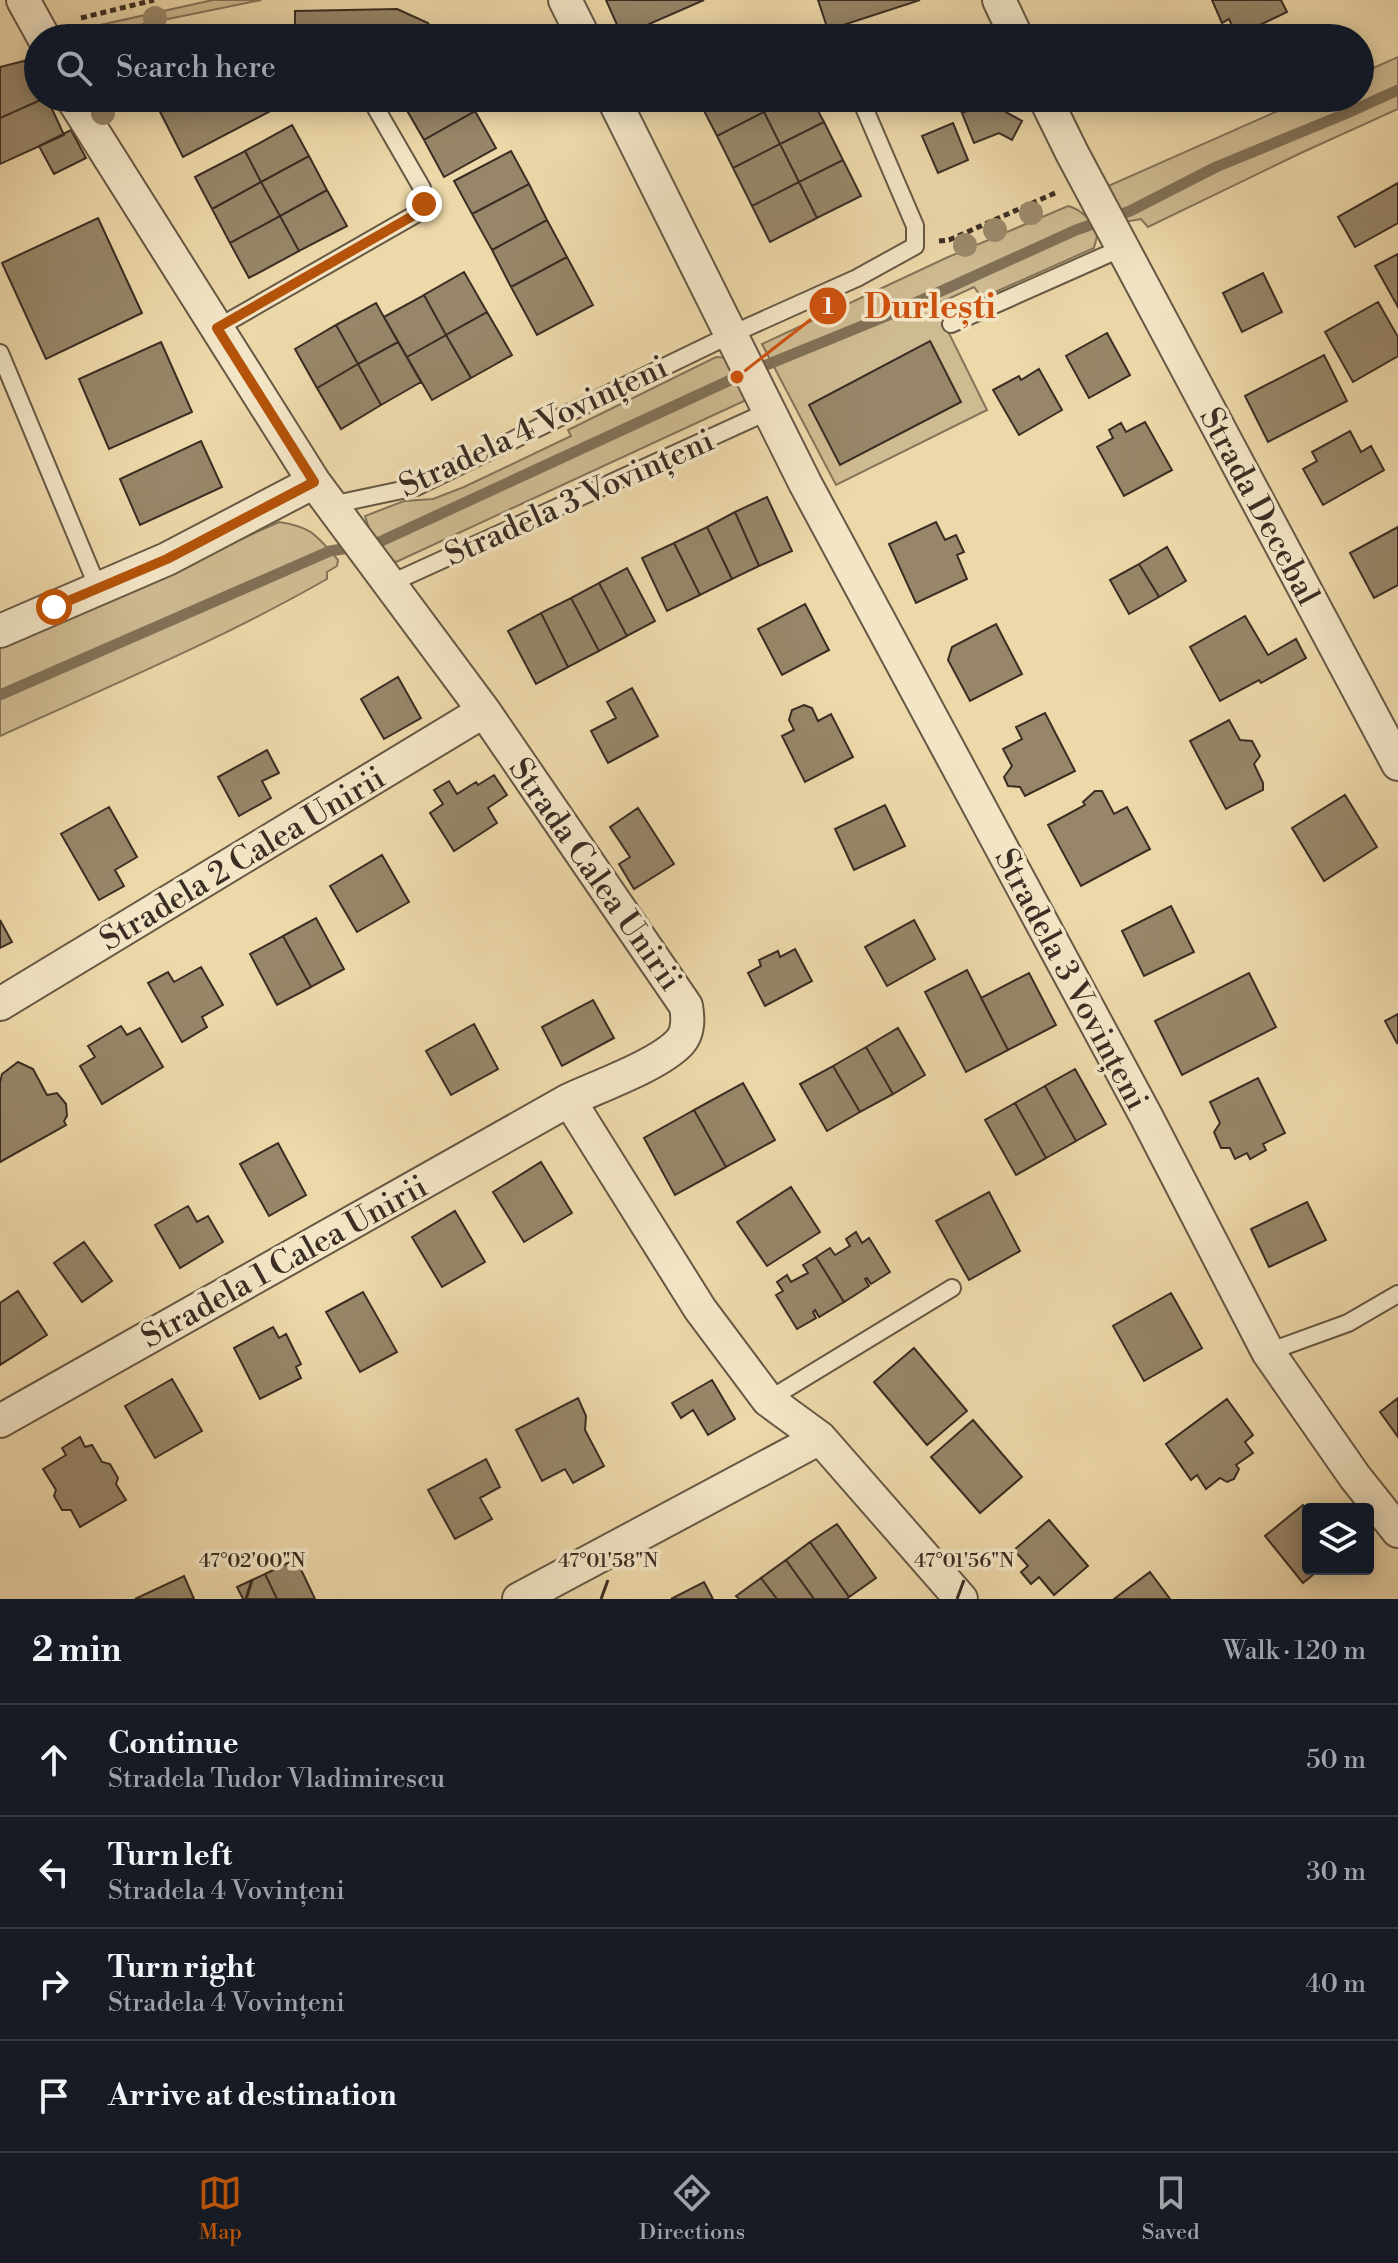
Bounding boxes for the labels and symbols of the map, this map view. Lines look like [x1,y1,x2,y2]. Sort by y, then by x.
route end [406,186,442,222]
callout: Durlești [808,277,1012,335]
text: Durlești [864,287,996,329]
text: 1 [822,292,834,322]
street label: Stradela 4 Vovințeni [393,347,674,507]
street label: Strada Decebal [1190,401,1328,612]
street label: Stradela 3 Vovințeni [439,421,720,575]
route start [36,589,72,625]
street label: Strada Calea Unirii [500,750,690,999]
street label: Stradela 2 Calea Unirii [93,758,392,960]
street label: Stradela 3 Vovințeni [985,842,1157,1117]
street label: Stradela 1 Calea Unirii [134,1167,435,1357]
text: 47°02'00"N [199,1549,305,1574]
text: 47°01'58"N [558,1549,658,1574]
text: 47°01'56"N [914,1549,1014,1574]

